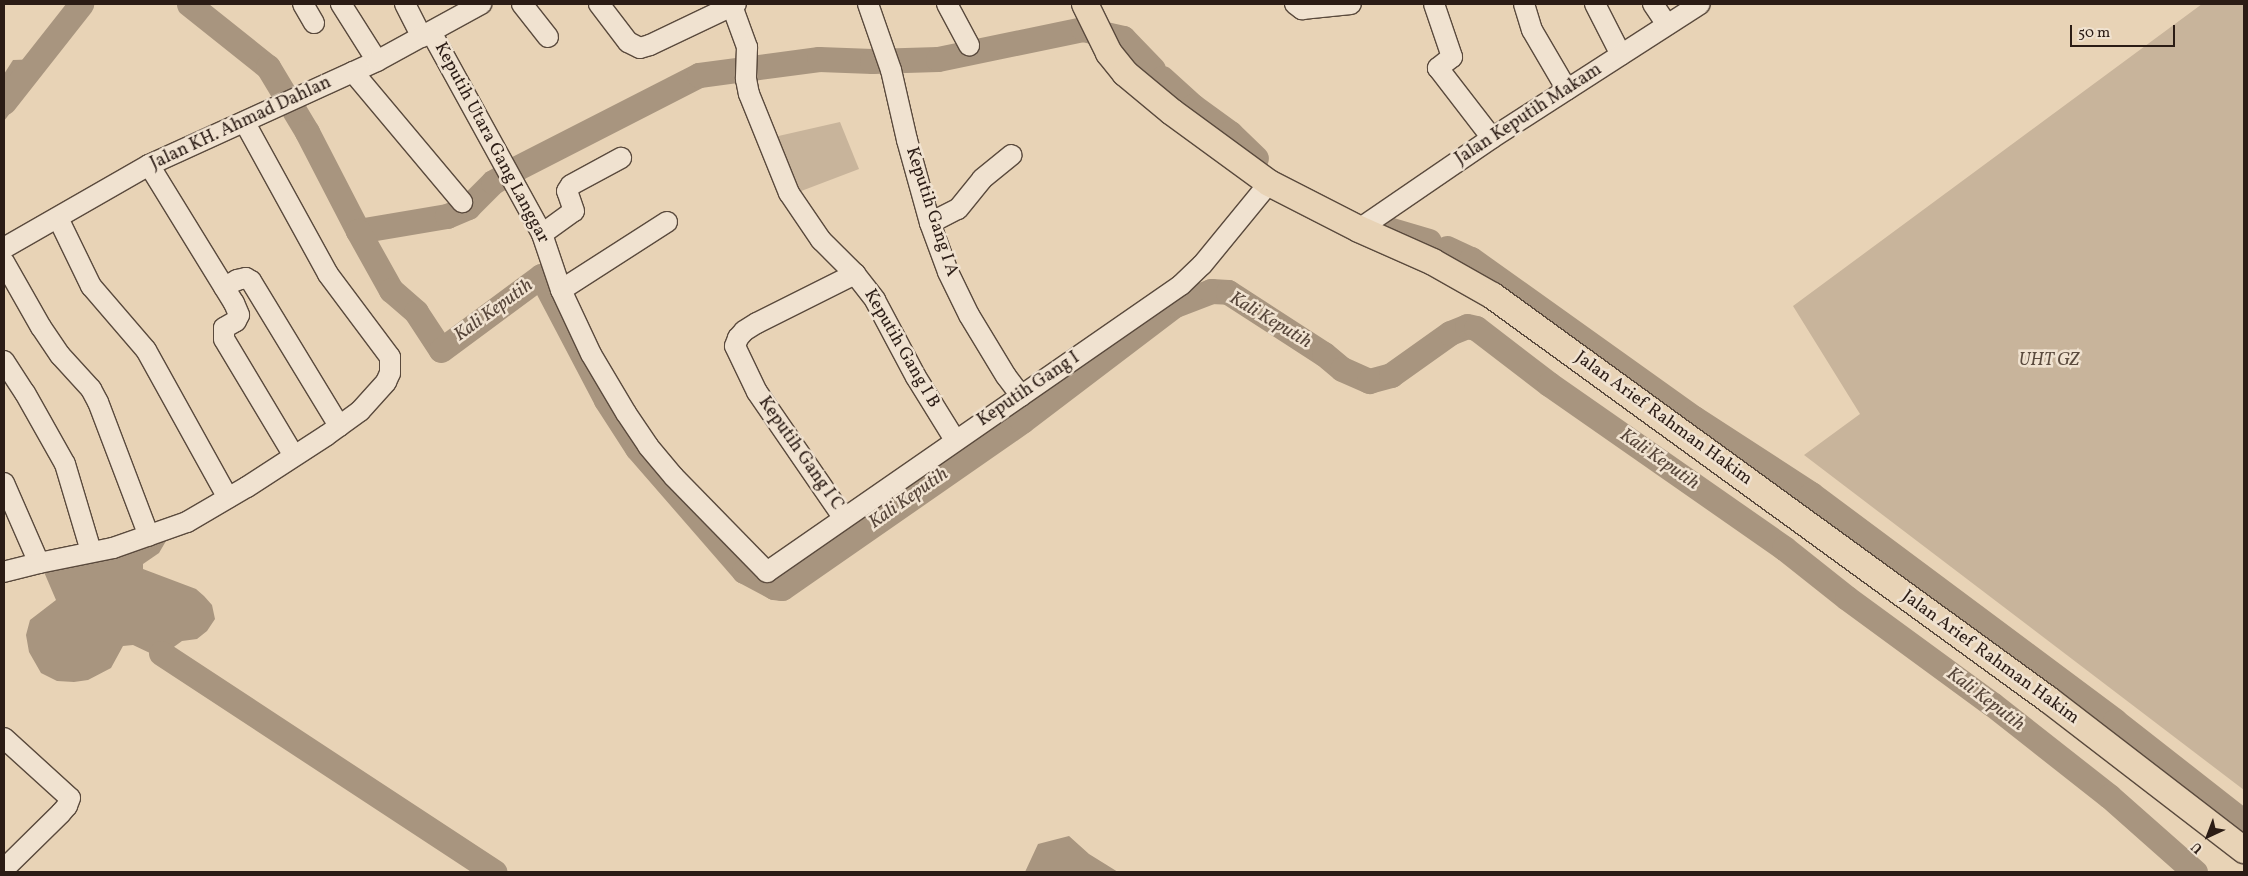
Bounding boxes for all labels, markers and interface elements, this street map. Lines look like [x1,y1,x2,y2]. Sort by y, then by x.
scale bar [2073,15,2178,47]
text: 50 m [2078,23,2110,44]
street label: Keputih Utara Gang Langgar [429,39,553,247]
street label: Jalan Keputih Makam [1452,59,1606,171]
street label: Jalan KH. Ahmad Dahlan [147,73,335,175]
street label: Keputih Gang I A [900,145,962,279]
water label: Kali Keputih [450,275,538,347]
street label: Keputih Gang I B [858,286,944,412]
water label: Kali Keputih [1225,288,1315,354]
street label: Keputih Gang I [974,348,1084,432]
street label: Jalan Arief Rahman Hakim [1571,348,1755,490]
park label: UHT GZ [2019,350,2079,372]
street label: Keputih Gang I C [753,393,847,515]
water label: Kali Keputih [1615,424,1703,496]
water label: Kali Keputih [865,463,953,535]
street label: Jalan Arief Rahman Hakim [1898,587,2082,729]
water label: Kali Keputih [1941,663,2029,737]
north arrow [2183,811,2233,861]
text: U [2187,837,2207,858]

